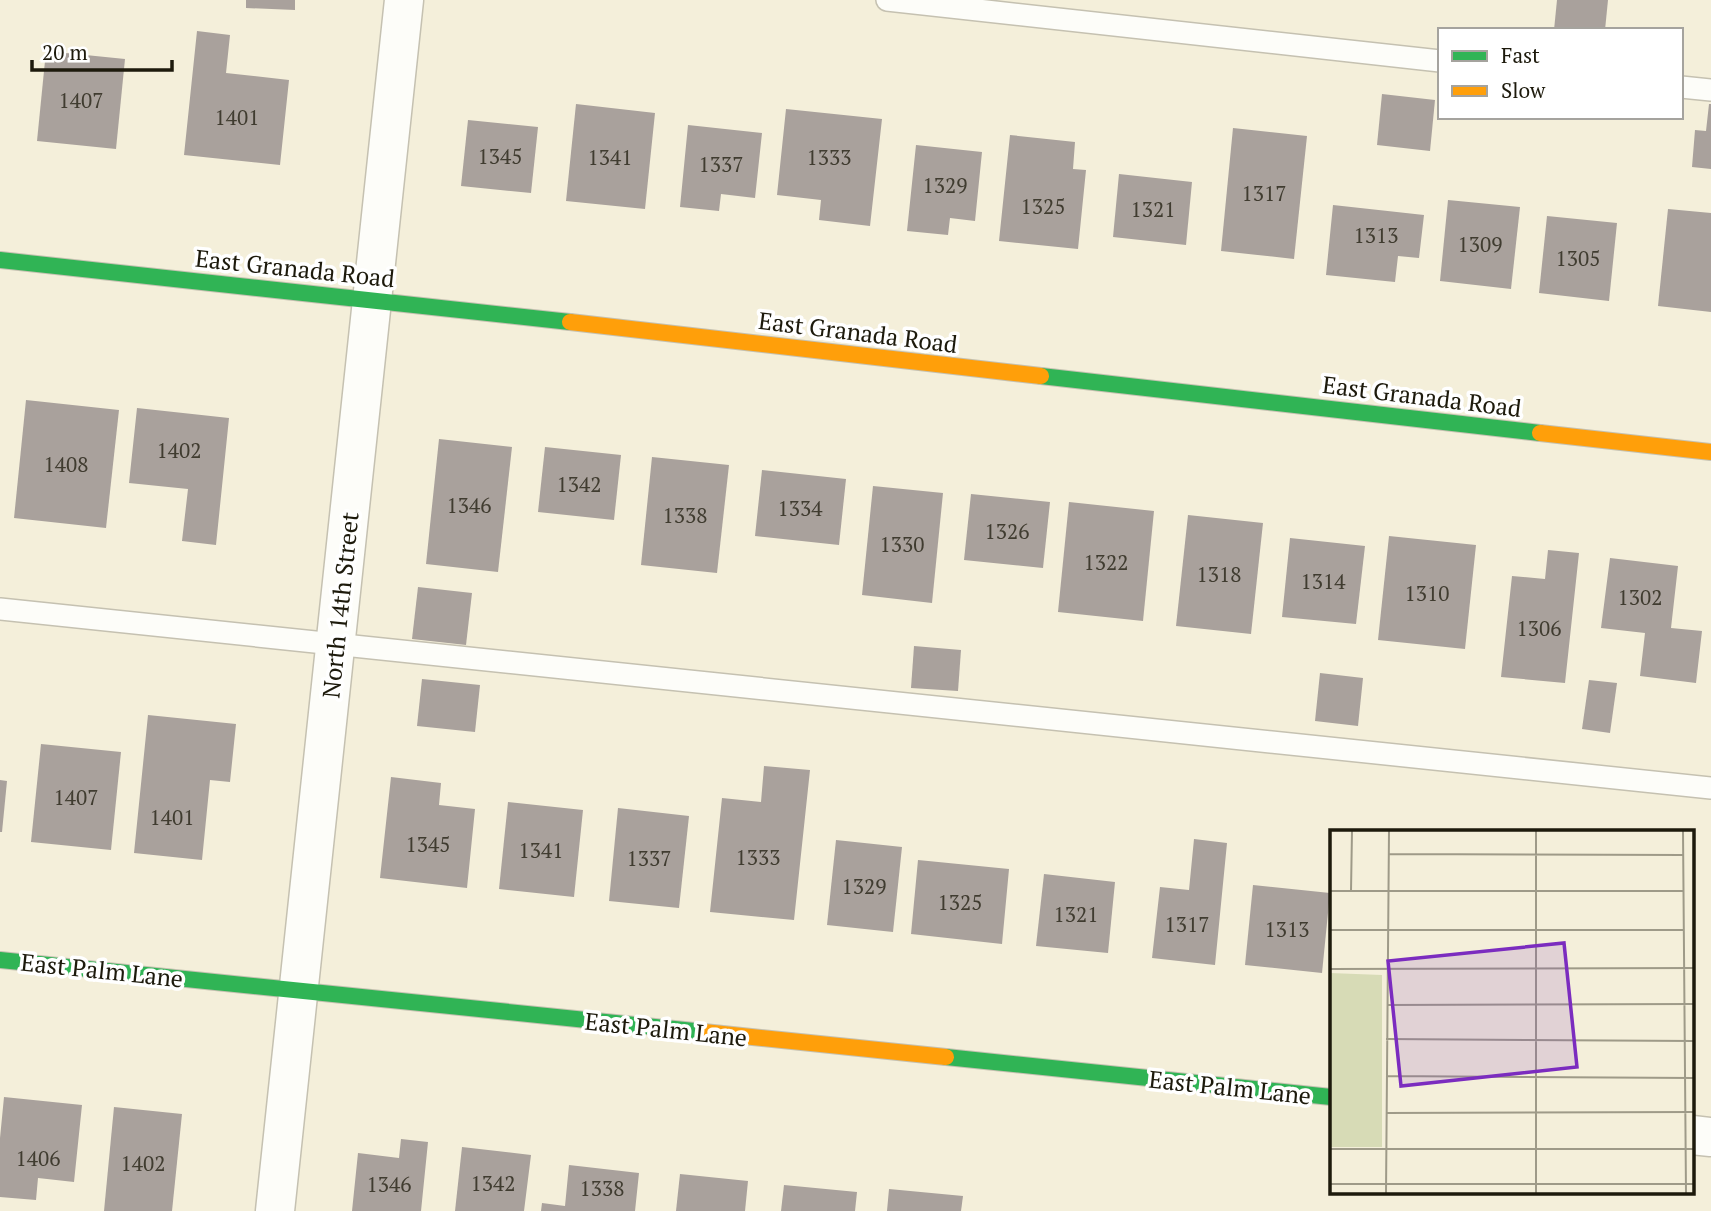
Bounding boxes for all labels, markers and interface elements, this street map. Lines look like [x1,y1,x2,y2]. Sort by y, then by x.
scale bar [32,28,172,72]
legend [1438,28,1683,119]
text: 20 m [42,38,88,66]
text: Fast [1501,41,1540,69]
text: Slow [1501,76,1546,104]
house number: 1407 [59,86,103,114]
house number: 1401 [215,103,259,131]
house number: 1345 [478,142,522,170]
house number: 1341 [588,143,632,171]
house number: 1333 [807,143,851,171]
house number: 1337 [699,150,743,178]
house number: 1329 [923,171,967,199]
house number: 1317 [1242,179,1286,207]
house number: 1325 [1021,192,1065,220]
house number: 1321 [1131,195,1175,223]
house number: 1313 [1354,221,1398,249]
house number: 1309 [1458,230,1502,258]
street label: East Granada Road [194,242,396,294]
house number: 1305 [1556,244,1600,272]
street label: East Granada Road [757,304,959,360]
street label: East Granada Road [1321,368,1523,424]
house number: 1402 [157,436,201,464]
house number: 1408 [44,450,88,478]
house number: 1342 [557,470,601,498]
house number: 1346 [447,491,491,519]
house number: 1334 [778,494,823,522]
house number: 1338 [663,501,707,529]
street label: North 14th Street [314,510,366,700]
house number: 1326 [985,517,1029,545]
house number: 1330 [880,530,924,558]
house number: 1322 [1084,548,1128,576]
house number: 1318 [1197,560,1241,588]
house number: 1314 [1301,567,1346,595]
house number: 1310 [1405,579,1449,607]
house number: 1302 [1618,583,1662,611]
house number: 1306 [1517,614,1561,642]
house number: 1407 [54,783,98,811]
house number: 1401 [150,803,194,831]
house number: 1345 [406,830,450,858]
inset map [1330,830,1694,1194]
house number: 1341 [519,836,563,864]
house number: 1333 [736,843,780,871]
house number: 1337 [627,844,671,872]
house number: 1329 [842,872,886,900]
house number: 1325 [938,888,982,916]
house number: 1321 [1054,900,1098,928]
house number: 1317 [1165,910,1209,938]
house number: 1313 [1265,915,1309,943]
street label: East Palm Lane [19,946,185,994]
street label: East Palm Lane [583,1005,749,1053]
street label: East Palm Lane [1147,1063,1313,1111]
house number: 1406 [16,1144,60,1172]
house number: 1402 [121,1149,165,1177]
house number: 1342 [471,1169,515,1197]
house number: 1346 [367,1170,411,1198]
house number: 1338 [580,1174,624,1202]

